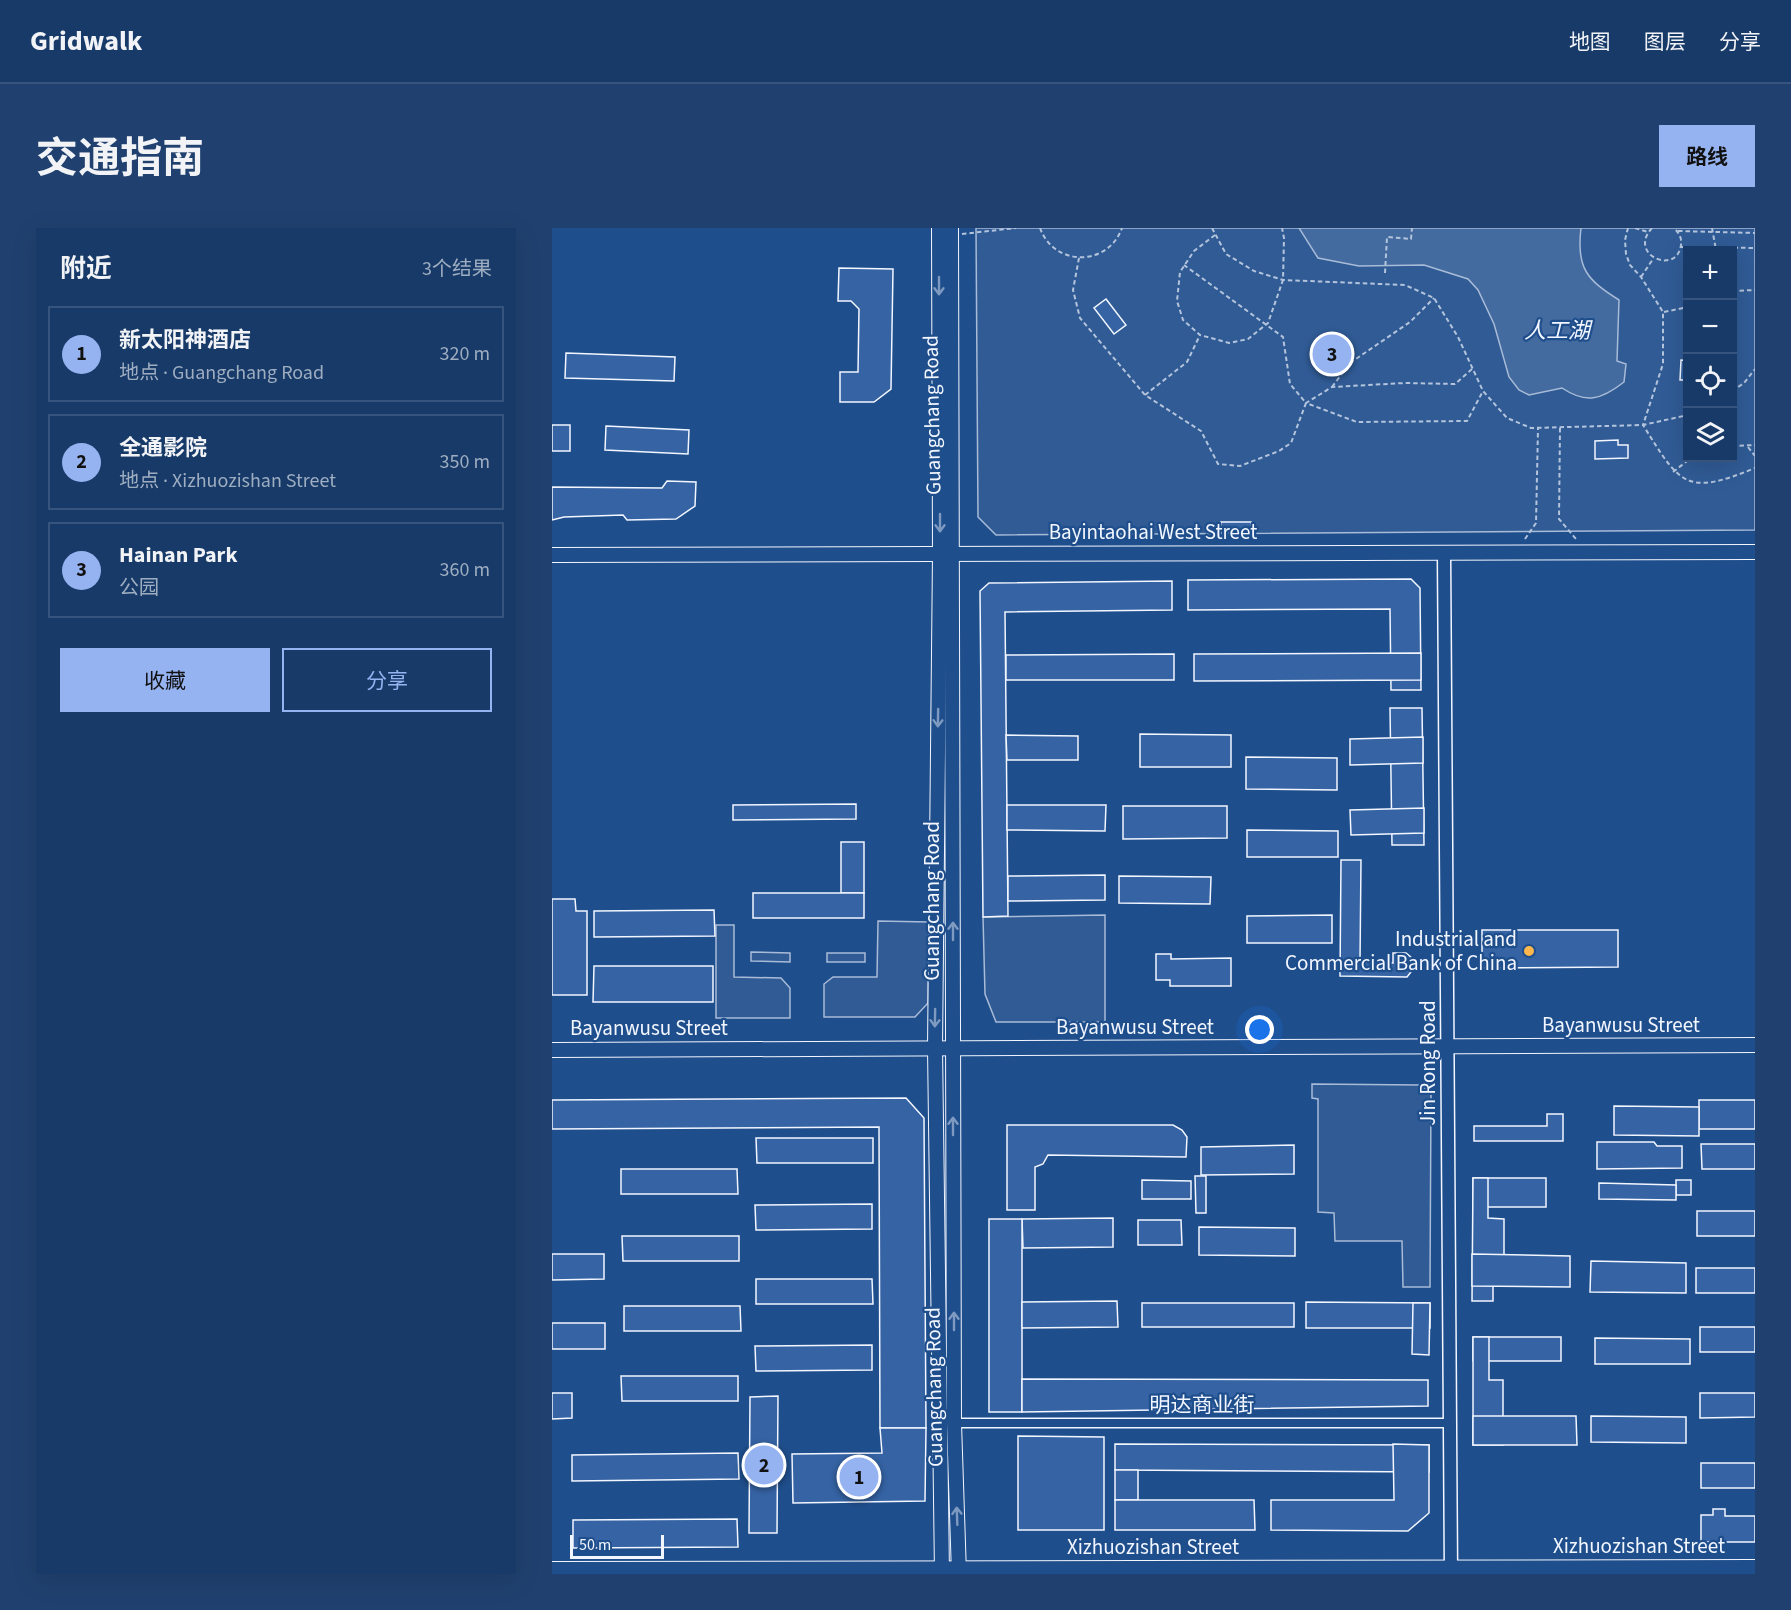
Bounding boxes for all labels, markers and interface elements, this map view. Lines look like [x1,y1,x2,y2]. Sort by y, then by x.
text: Gridwalk [30,21,142,61]
text: 地图 [1569,27,1611,57]
text: 图层 [1644,27,1686,57]
text: 分享 [1719,27,1761,57]
button: 路线 [1659,125,1755,187]
text: 交通指南 [36,129,204,189]
map controls [1683,246,1737,462]
button: + [1683,246,1737,300]
text: 附近 [60,250,112,287]
text: 3个结果 [422,255,492,283]
one-way arrow [933,276,945,296]
button: − [1683,300,1737,354]
water label: 人工湖 [1524,315,1593,347]
text: 新太阳神酒店 [119,324,251,356]
pin: 3 [1312,332,1352,376]
street label: Guangchang Road [916,335,948,495]
text: 1 [76,340,87,368]
text: 320 m [440,340,490,368]
button: locate [1683,354,1737,408]
text: 地点 · Guangchang Road [119,359,324,387]
button: layers [1683,408,1737,462]
text: 全通影院 [119,432,207,464]
text: 2 [76,448,87,476]
text: 350 m [440,448,490,476]
text: 地点 · Xizhuozishan Street [119,467,336,495]
one-way arrow [934,513,946,533]
street label: Bayintaohai West Street [1049,517,1257,547]
text: Hainan Park [119,539,237,571]
text: 3 [76,556,87,584]
text: 360 m [440,556,490,584]
text: 公园 [119,574,159,602]
button: 收藏 [60,648,270,712]
button: 分享 [282,648,492,712]
one-way arrow [933,708,944,728]
street label: Guangchang Road [917,821,947,981]
one-way arrow [947,921,959,941]
place label: Industrial and Commercial Bank of China [1285,924,1517,978]
marker: Industrial and Commercial Bank of China [1522,944,1536,958]
street label: Jin Rong Road [1413,1000,1443,1126]
one-way arrow [929,1008,941,1028]
street label: Bayanwusu Street [1542,1010,1700,1040]
street label: Bayanwusu Street [1056,1012,1214,1042]
street label: Bayanwusu Street [570,1013,728,1043]
your location [1245,1015,1274,1044]
one-way arrow [947,1116,959,1136]
street label: Guangchang Road [918,1307,950,1467]
one-way arrow [948,1311,960,1331]
street label: 明达商业街 [1150,1390,1255,1420]
pin: 2 [744,1442,784,1488]
pin: 1 [840,1454,878,1500]
one-way arrow [951,1506,963,1526]
street label: Xizhuozishan Street [1553,1531,1725,1561]
scale bar [570,1532,664,1560]
street label: Xizhuozishan Street [1067,1532,1239,1562]
text: 50 m [579,1534,611,1556]

